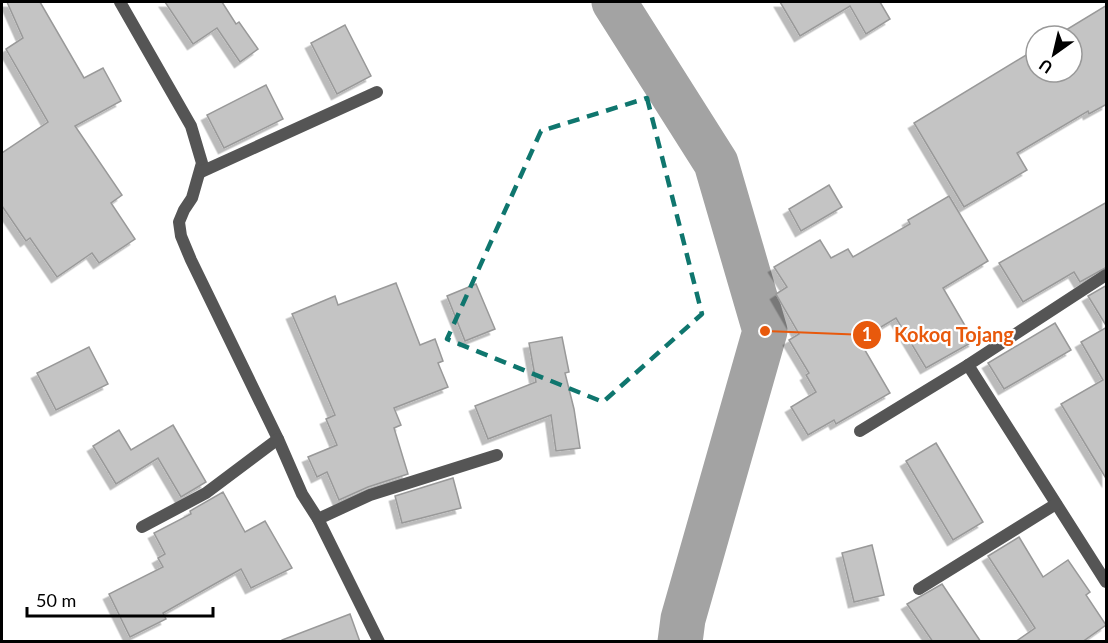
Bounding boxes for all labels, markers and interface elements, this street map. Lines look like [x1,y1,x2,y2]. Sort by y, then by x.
north arrow [1024,24,1084,84]
text: U [1035,56,1056,78]
callout: Kokoq Tojang [852,316,1026,354]
text: Kokoq Tojang [894,322,1014,346]
text: 1 [862,323,872,345]
scale bar [27,580,213,618]
text: 50 m [36,589,76,611]

